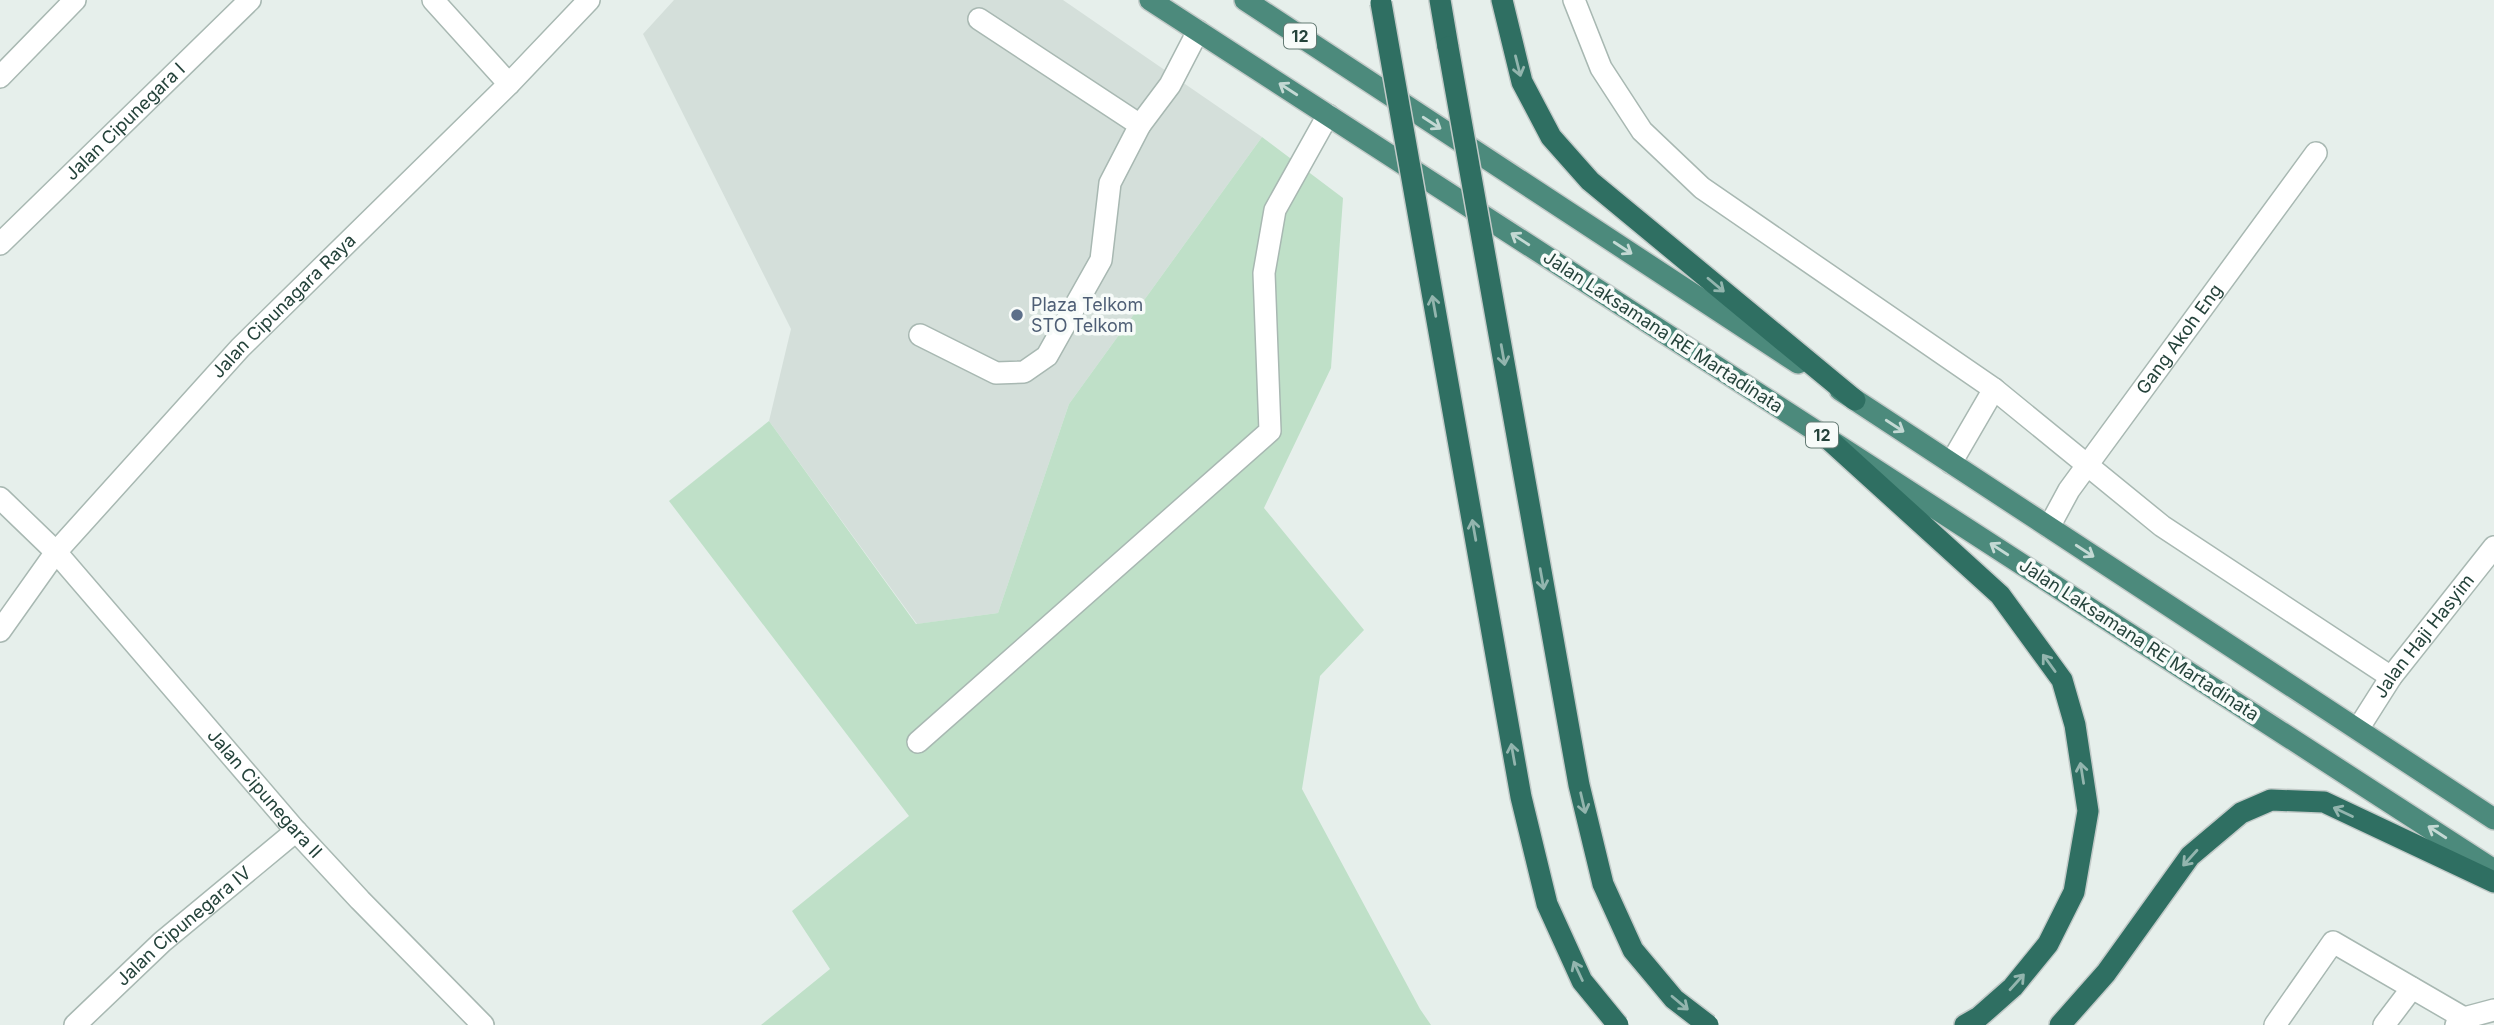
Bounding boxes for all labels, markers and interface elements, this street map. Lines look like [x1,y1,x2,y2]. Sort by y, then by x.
road number: 12 [1284,24,1316,48]
one-way arrow [1512,54,1525,77]
street label: Jalan Cipunegara I [61,58,189,184]
one-way arrow [1278,82,1298,96]
one-way arrow [1422,116,1442,130]
street label: Jalan Cipunagara Raya [207,229,360,382]
one-way arrow [1511,232,1530,247]
one-way arrow [1612,241,1632,255]
street label: Jalan Laksamana RE Martadinata [1540,246,1787,417]
one-way arrow [1707,277,1725,293]
street label: Gang Akoh Eng [2132,280,2226,398]
place label: Plaza Telkom STO Telkom [1031,294,1143,336]
one-way arrow [1427,295,1440,318]
marker: Plaza Telkom STO Telkom [1009,307,1025,323]
one-way arrow [1497,343,1510,366]
one-way arrow [1885,419,1904,433]
road number: 12 [1806,422,1838,448]
one-way arrow [1467,519,1480,542]
one-way arrow [1990,542,2009,557]
one-way arrow [2075,543,2094,558]
street label: Jalan Laksamana RE Martadinata [2016,554,2263,725]
one-way arrow [1536,567,1550,590]
street label: Jalan Haji Hasyim [2369,570,2478,702]
one-way arrow [2042,654,2057,673]
street label: Jalan Cipunegara II [203,725,327,862]
one-way arrow [1506,743,1520,766]
one-way arrow [2075,762,2088,785]
one-way arrow [1577,791,1590,814]
one-way arrow [2333,804,2354,817]
one-way arrow [2427,825,2447,839]
one-way arrow [2182,849,2198,867]
street label: Jalan Cipunegara IV [112,862,255,990]
one-way arrow [1570,961,1584,982]
one-way arrow [2009,973,2025,991]
one-way arrow [1671,995,1689,1011]

